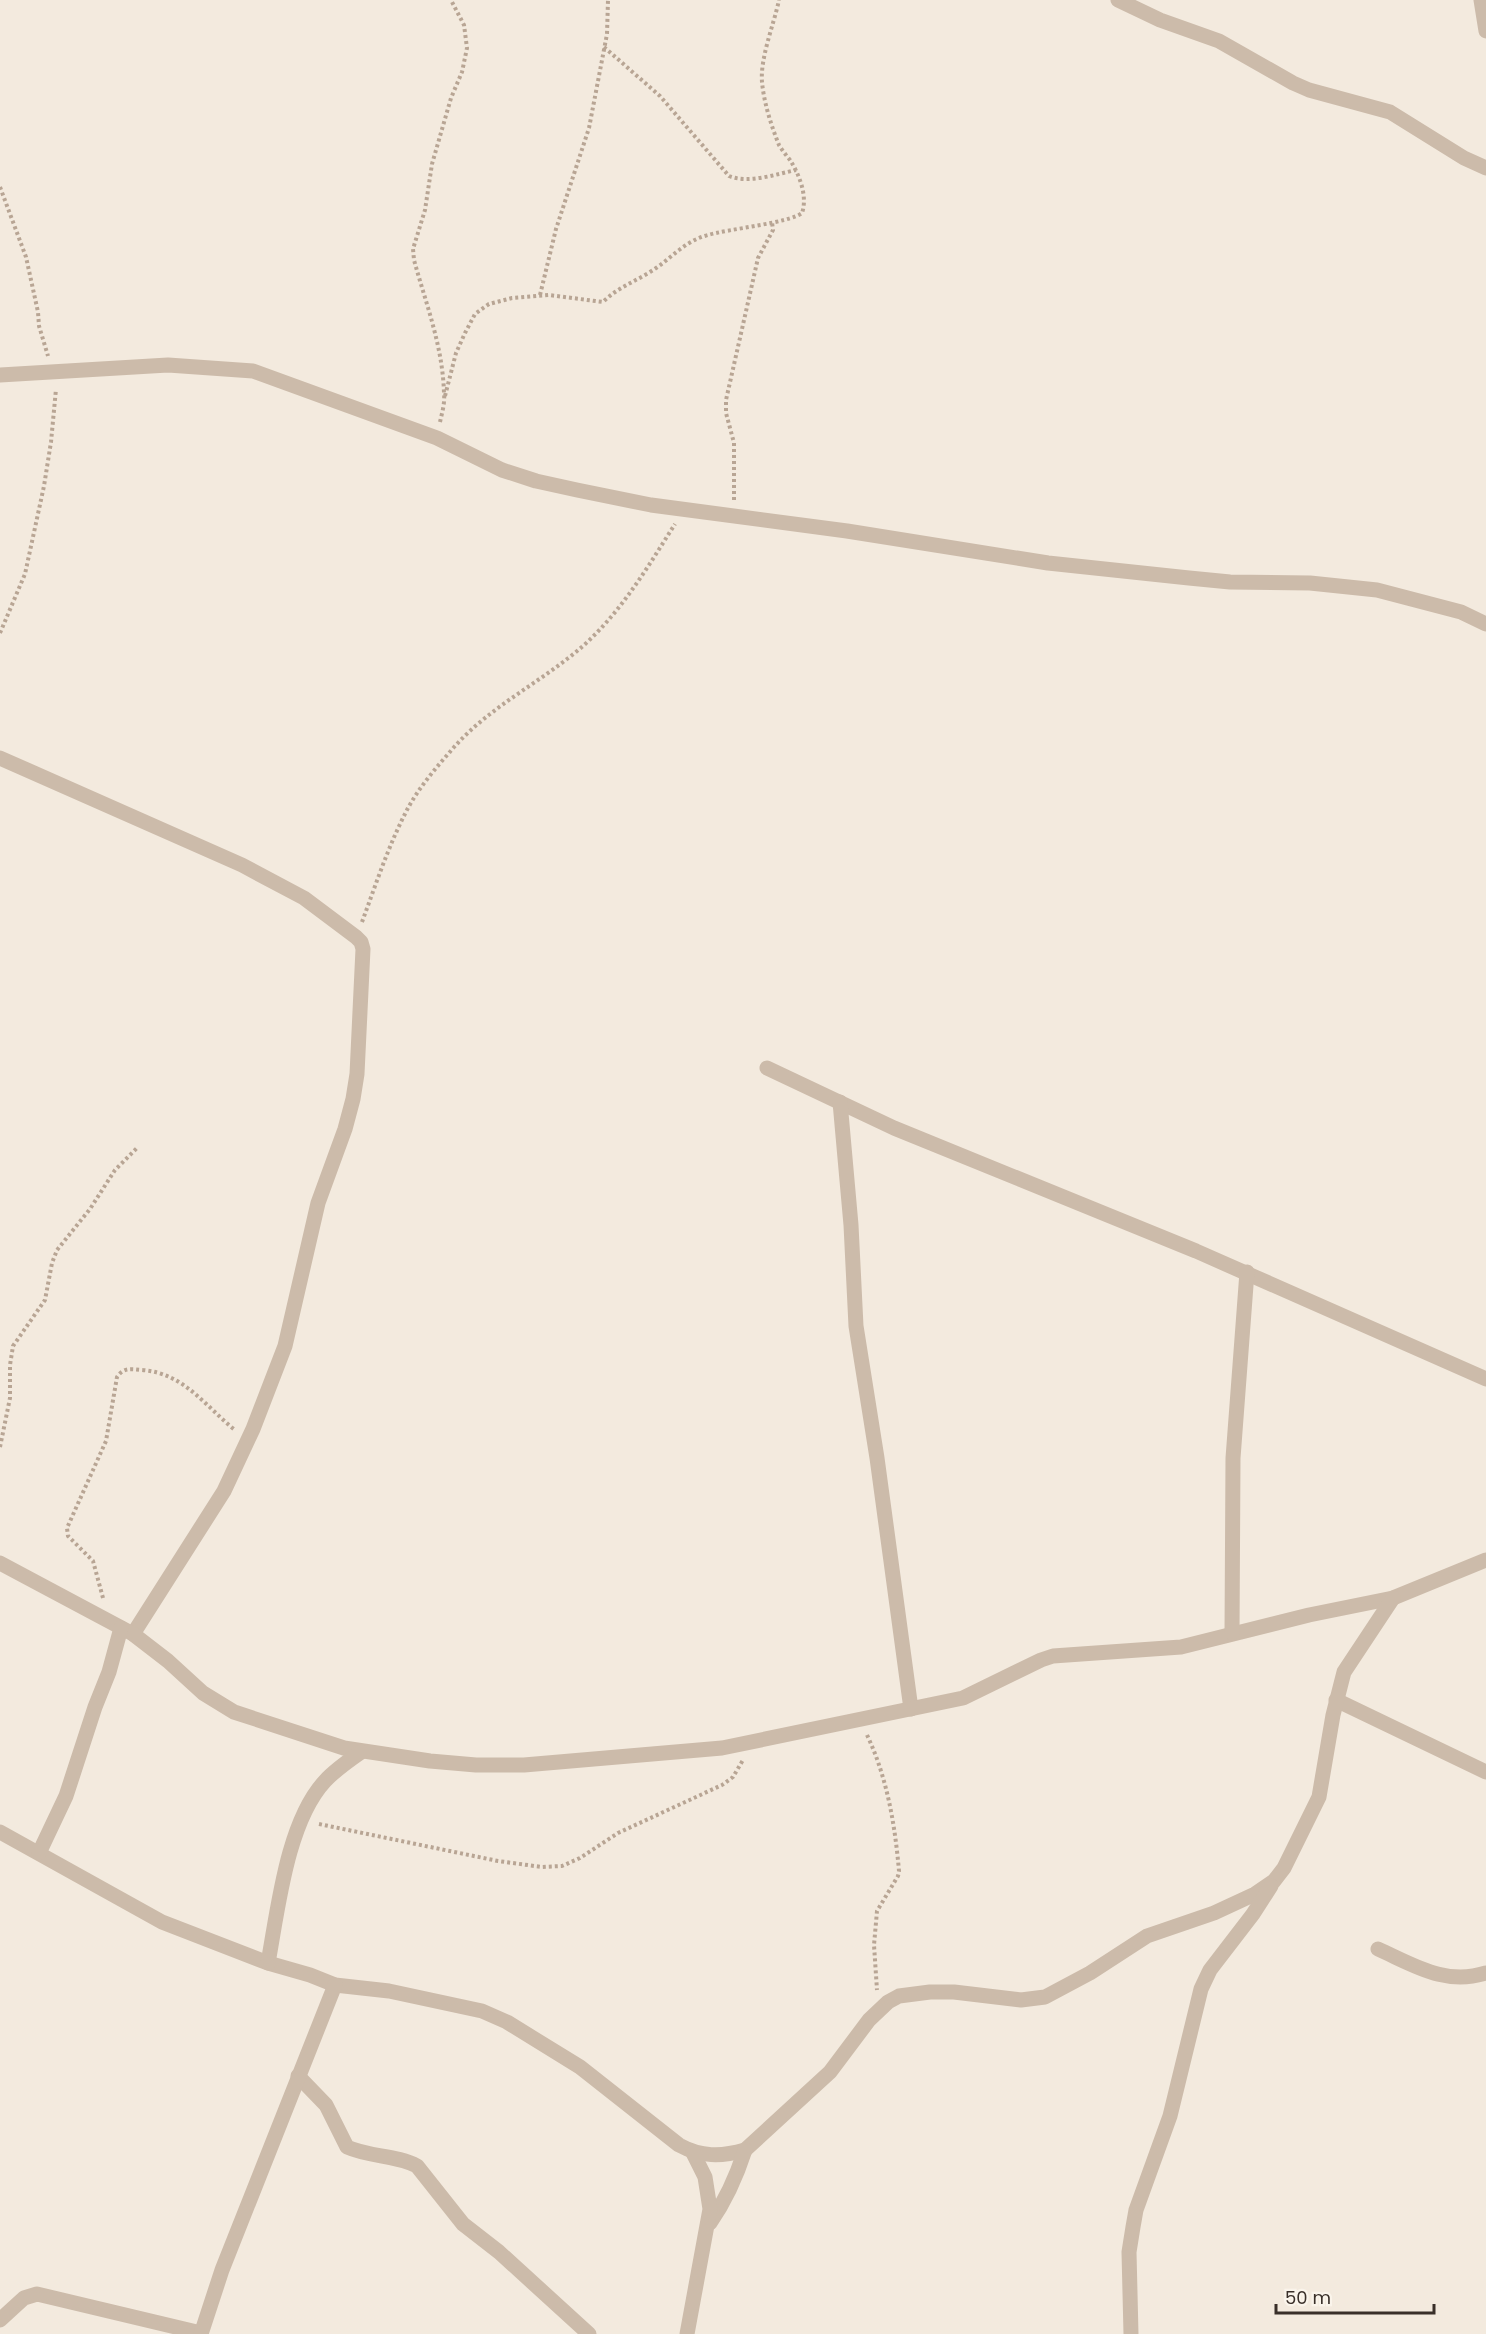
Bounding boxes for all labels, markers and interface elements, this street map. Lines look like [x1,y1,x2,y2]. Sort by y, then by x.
scale bar [1276,2277,1434,2315]
text: 50 m [1285,2285,1331,2310]

